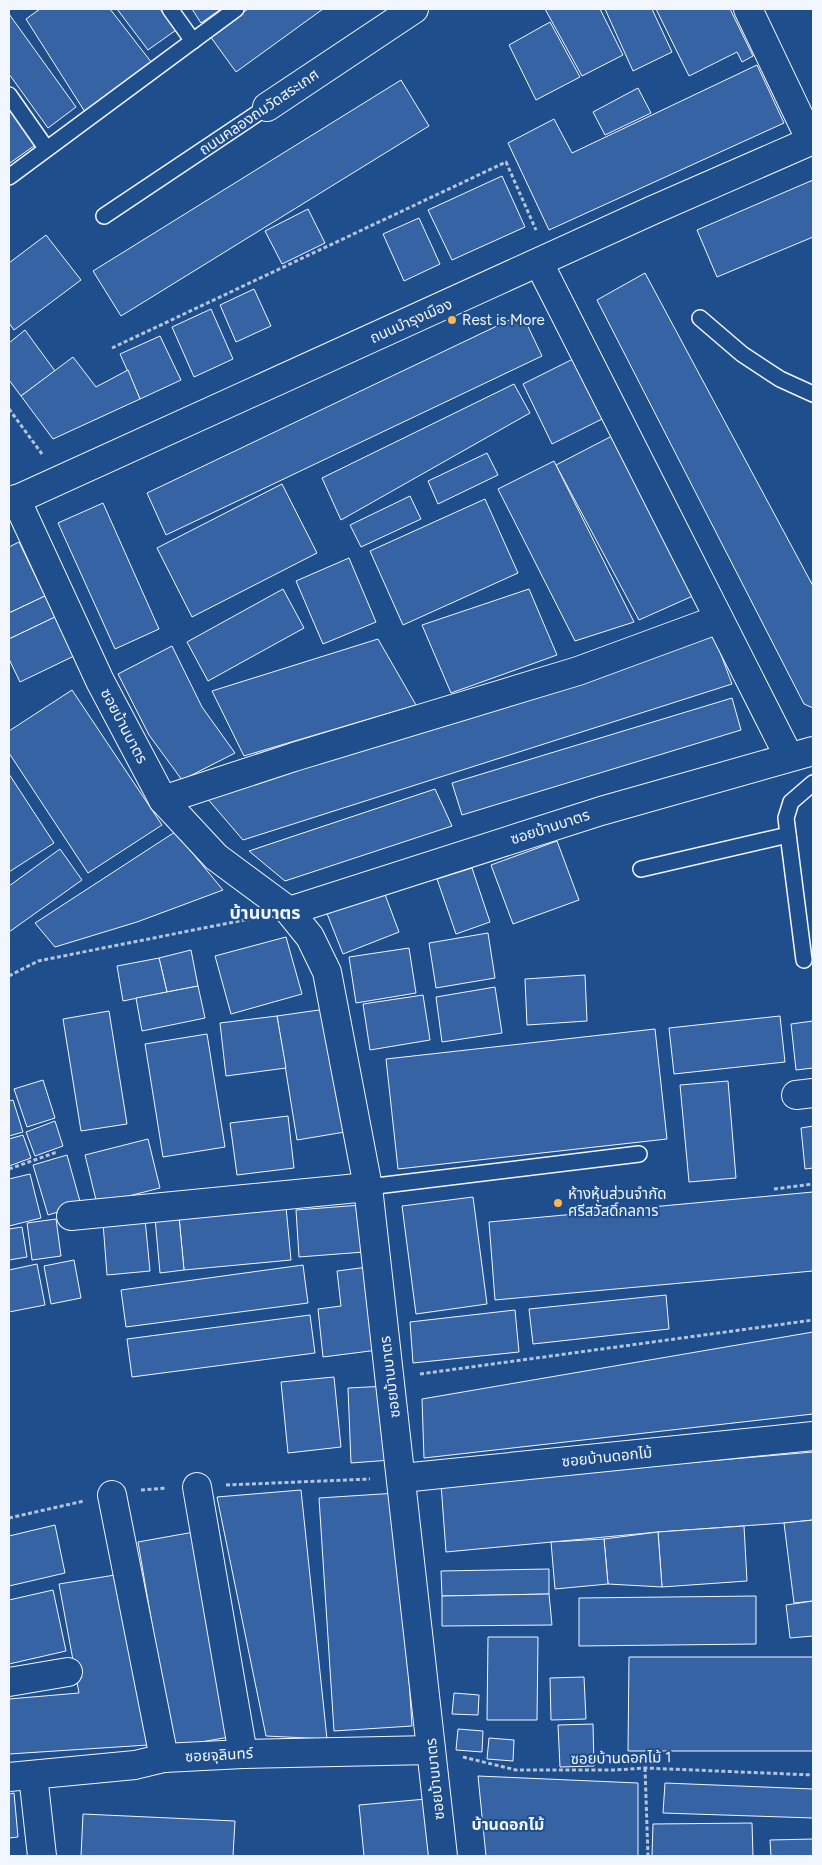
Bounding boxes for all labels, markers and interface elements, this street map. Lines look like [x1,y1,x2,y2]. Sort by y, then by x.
street label: ถนนคลองถมวัดสระเกศ [196,65,322,159]
street label: ถนนบำรุงเมือง [367,295,455,347]
place label: Rest is More [462,311,545,329]
marker: Rest is More [446,314,458,326]
street label: ซอยบ้านบาตร [97,685,151,767]
street label: ซอยบ้านบาตร [508,806,592,848]
district label: บ้านบาตร [229,902,301,924]
place label: ห้างหุ้นส่วนจำกัด ศรีสวัสดิ์กลการ [568,1185,666,1220]
marker: ห้างหุ้นส่วนจำกัด ศรีสวัสดิ์กลการ [552,1197,564,1209]
street label: ซอยบ้านบาตร [376,1335,404,1419]
street label: ซอยบ้านดอกไม้ [561,1443,653,1471]
street label: ซอยบ้านบาตร [422,1737,448,1821]
street label: ซอยจุลินทร์ [185,1744,254,1766]
street label: ซอยบ้านดอกไม้ 1 [570,1748,672,1768]
district label: บ้านดอกไม้ [472,1815,545,1834]

